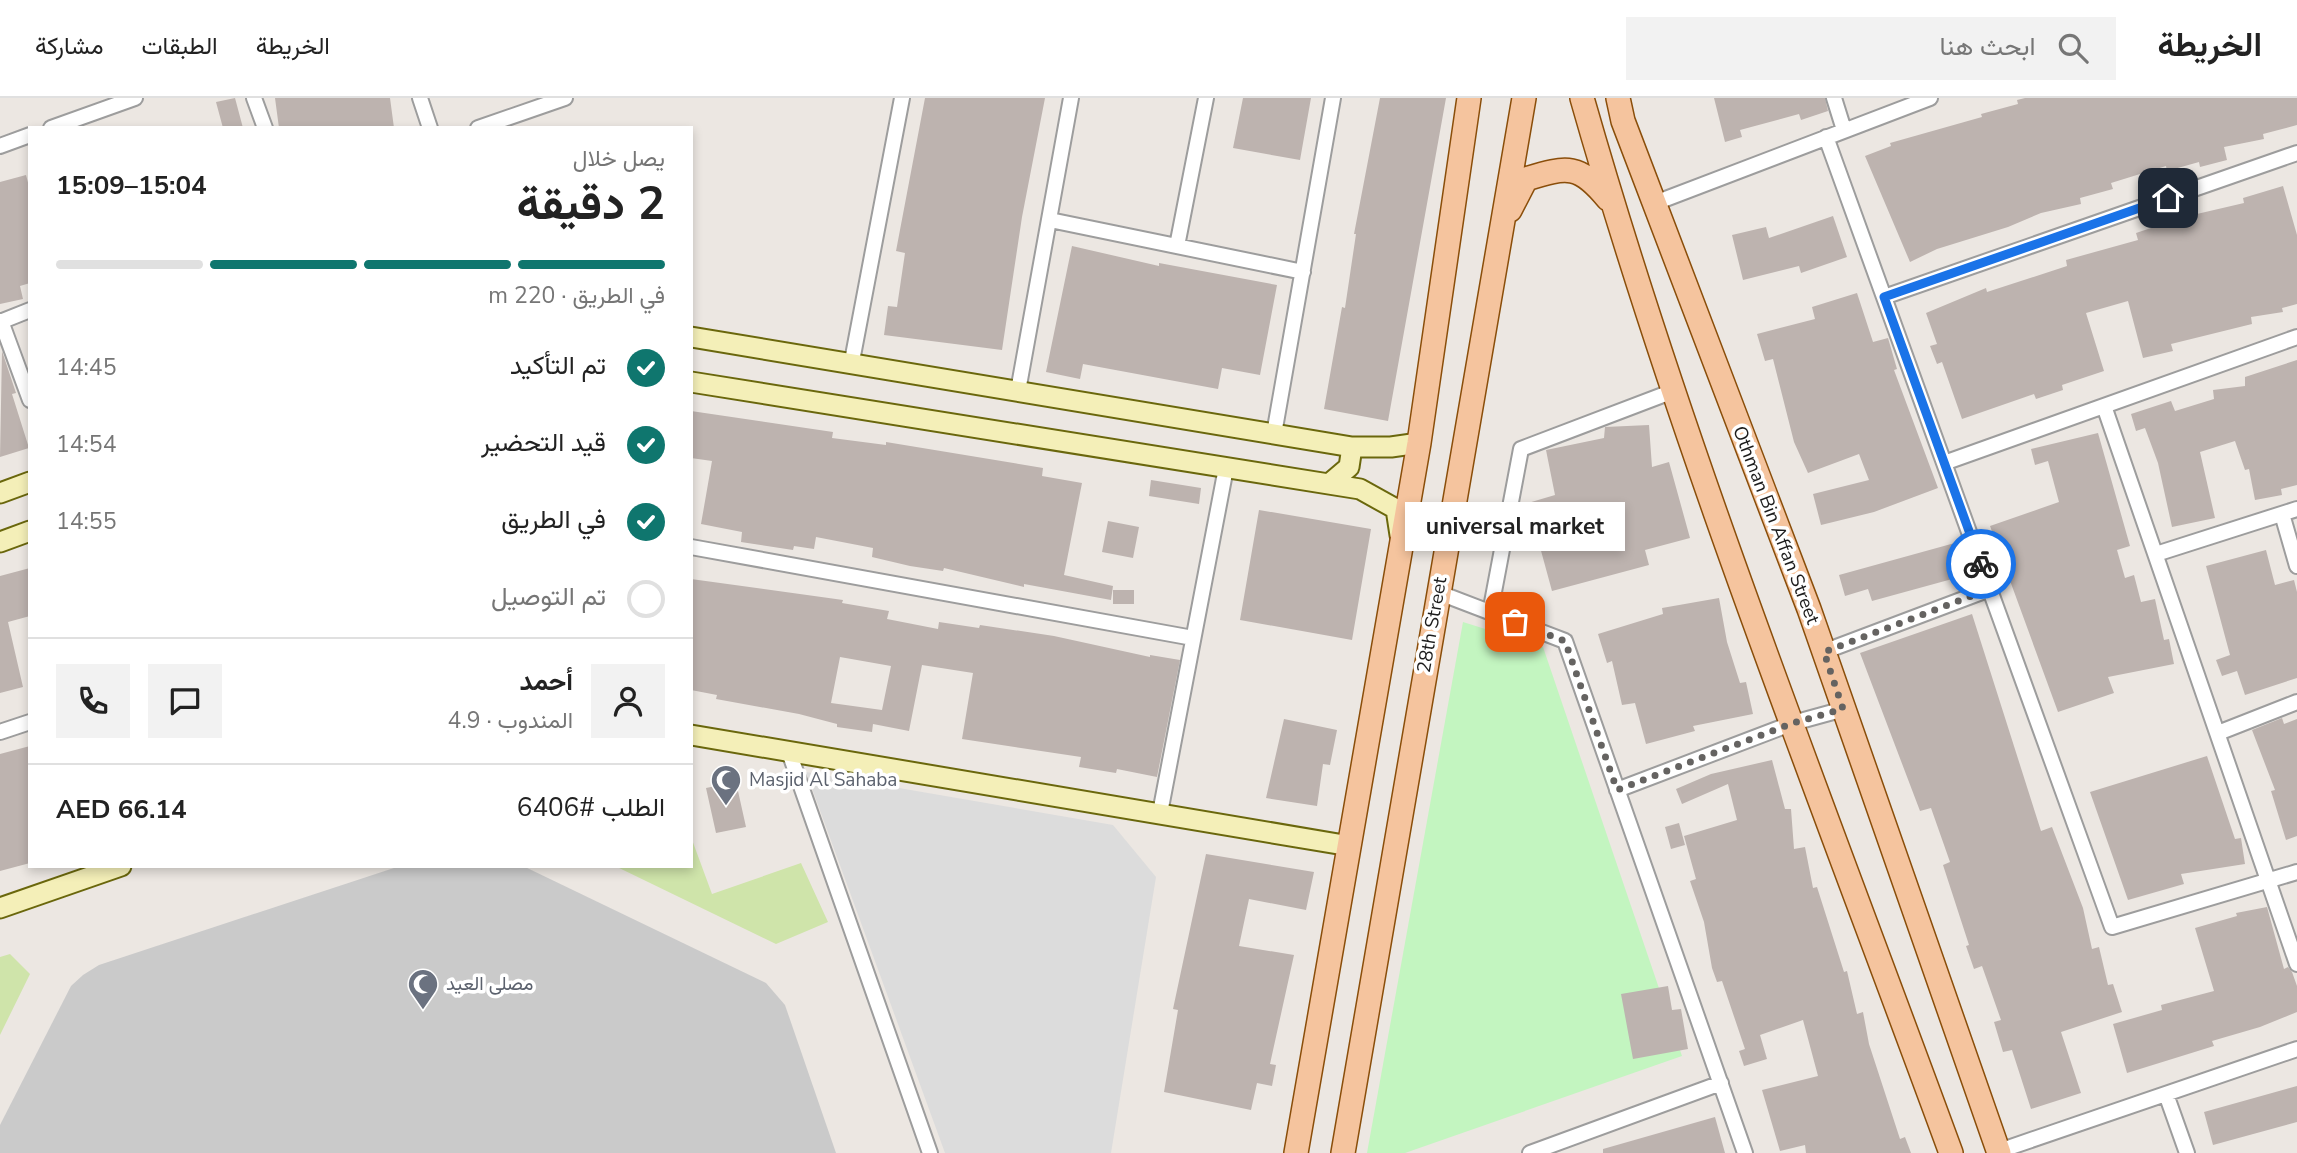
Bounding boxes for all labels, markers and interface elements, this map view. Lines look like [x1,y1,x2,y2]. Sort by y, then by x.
search box [1626,17,2116,80]
text: الخريطة [2158,23,2262,68]
text: ابحث هنا [1940,29,2036,64]
icon: search [2054,29,2092,67]
text: مشاركة [35,30,103,62]
text: الطبقات [141,30,218,62]
text: الخريطة [256,30,330,62]
text: يصل خلال [573,143,665,174]
text: 15:04–15:09 [56,168,207,203]
pin [2138,168,2198,228]
text: 2 دقيقة [517,172,665,235]
icon: home [2149,179,2187,217]
text: في الطريق · 220 m [488,280,665,311]
text: تم التأكيد [510,348,606,383]
icon: check [627,349,665,387]
text: 14:45 [56,352,116,383]
street label: Othman Bin Affan Street [1726,422,1826,628]
text: قيد التحضير [481,425,606,460]
icon: check [627,426,665,464]
text: 14:54 [56,429,116,460]
text: في الطريق [501,502,606,537]
icon: check [627,503,665,541]
callout: universal market [1405,503,1625,552]
text: 14:55 [56,506,116,537]
text: universal market [1426,511,1604,542]
courier [1946,529,2016,599]
icon: bike [1962,545,2000,583]
street label: 28th Street [1411,575,1453,675]
text: تم التوصيل [491,579,606,614]
pin [1485,592,1545,652]
icon: bag [1496,603,1534,641]
button: phone [56,664,130,738]
button: chat [148,664,222,738]
text: أحمد [520,664,573,699]
button: person [591,664,665,738]
text: المندوب · 4.9 [448,705,573,736]
mosque icon: Masjid Al Sahaba [709,763,743,807]
place label: Masjid Al Sahaba [749,767,897,793]
text: الطلب #6406 [517,790,665,825]
text: AED 66.14 [56,792,187,827]
mosque icon: مصلى العيد [406,967,440,1011]
place label: مصلى العيد [446,971,533,997]

